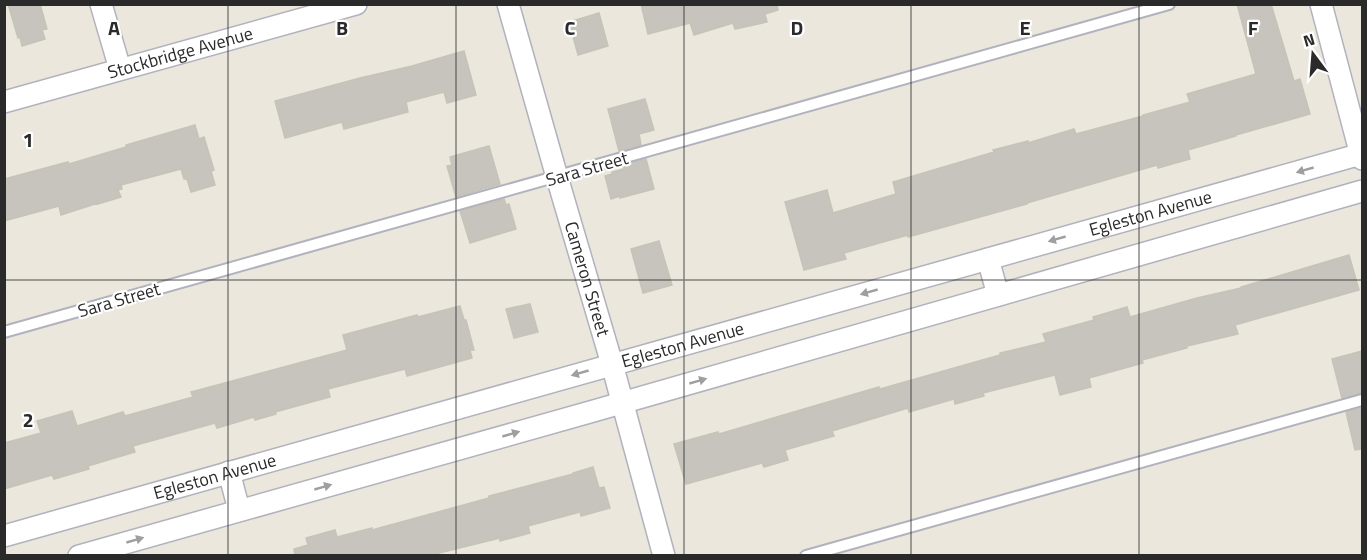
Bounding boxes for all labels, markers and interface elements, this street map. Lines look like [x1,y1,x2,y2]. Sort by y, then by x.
text: B [336,12,348,43]
text: C [565,12,576,43]
text: D [791,12,803,43]
text: E [1019,12,1031,43]
text: F [1248,12,1259,43]
street label: Stockbridge Avenue [105,23,255,83]
north arrow [1283,24,1343,84]
text: N [1300,27,1318,53]
text: 1 [22,124,34,155]
street label: Sara Street [543,144,632,193]
one-way arrow [1296,165,1314,175]
street label: Egleston Avenue [1086,183,1215,243]
street label: Cameron Street [558,218,617,340]
one-way arrow [1047,235,1066,245]
street label: Sara Street [75,275,164,324]
one-way arrow [860,288,878,297]
street label: Egleston Avenue [618,314,747,375]
one-way arrow [571,369,589,378]
one-way arrow [689,375,708,385]
text: 2 [22,404,34,435]
one-way arrow [502,429,520,438]
street label: Egleston Avenue [150,446,279,506]
one-way arrow [314,482,332,491]
one-way arrow [126,534,145,544]

